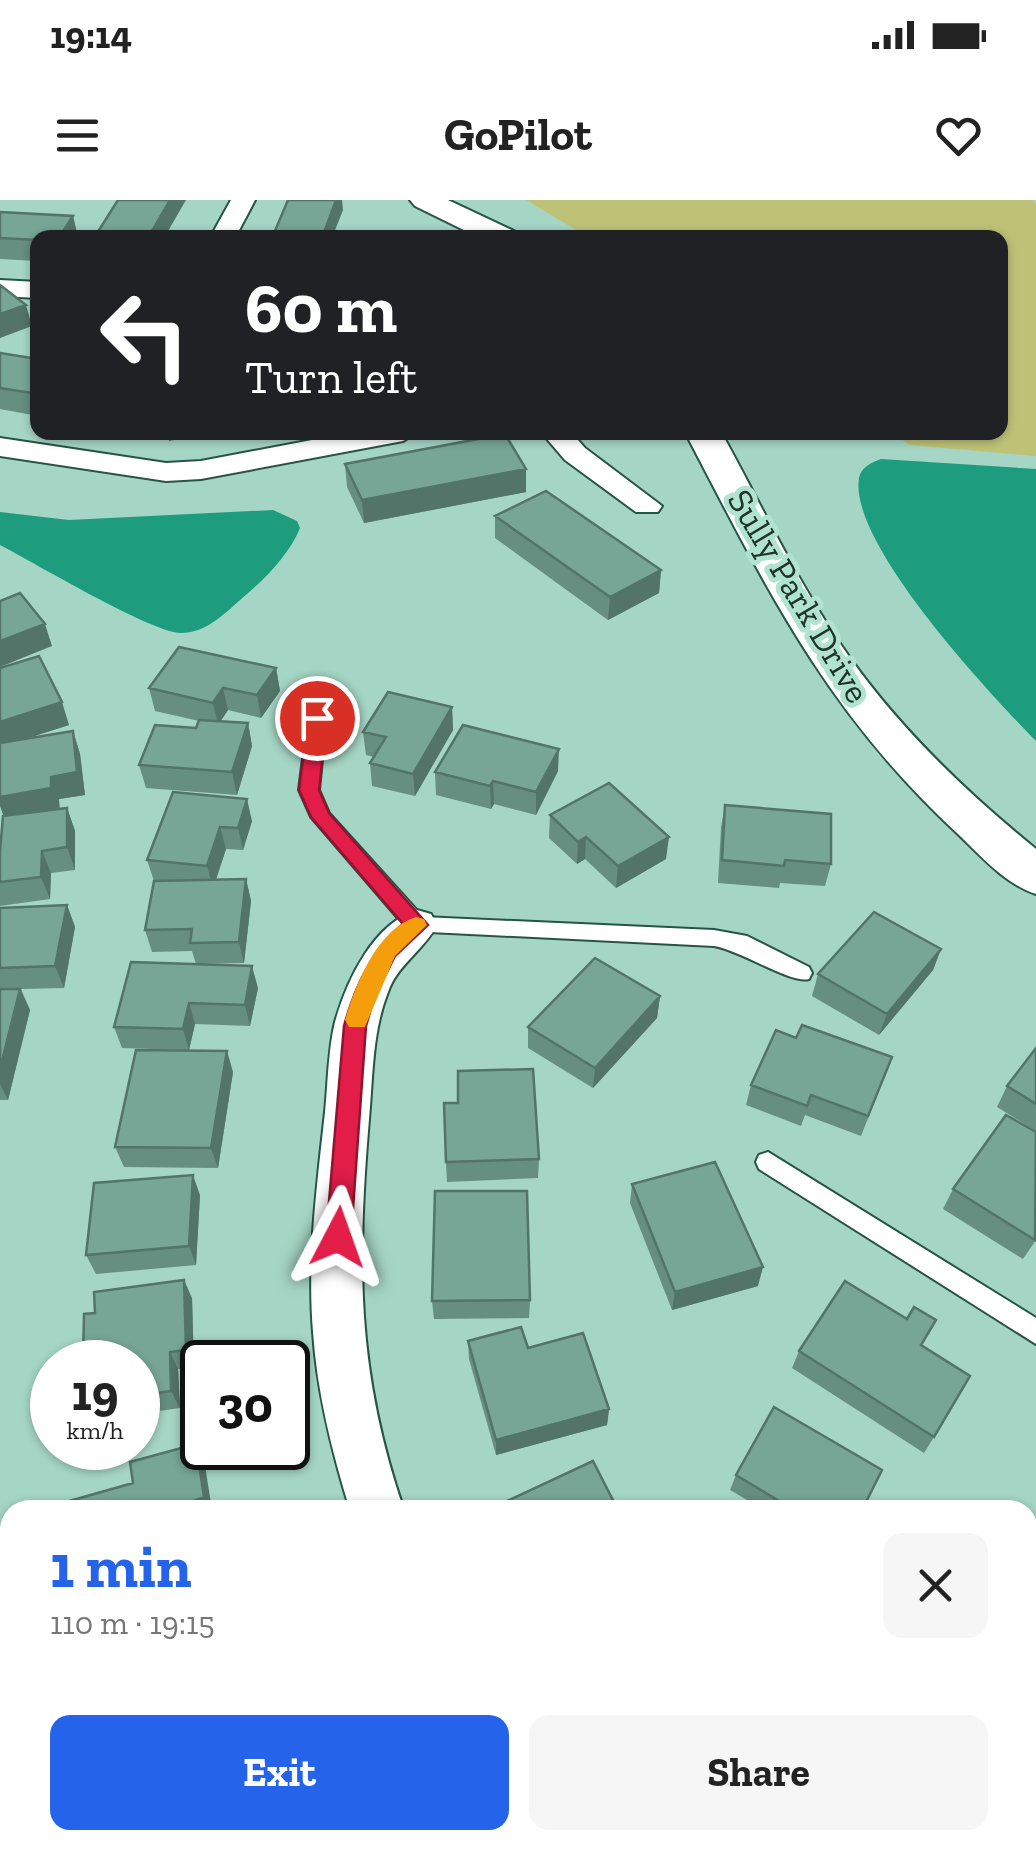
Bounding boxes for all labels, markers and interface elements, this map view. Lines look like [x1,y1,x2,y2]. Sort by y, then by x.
text: 19:14 [50,12,132,58]
icon: menu [50,108,105,163]
text: GoPilot [444,108,592,162]
icon: heart [931,108,986,163]
text: 60 m [245,266,397,350]
icon: left [80,270,210,400]
text: Turn left [245,351,417,405]
street label: Sully Park Drive [719,482,879,710]
pin [275,676,360,761]
icon: arrive [290,691,345,746]
position arrow [286,1185,390,1289]
speed limit sign: 30 [180,1340,310,1470]
text: 19 [72,1363,118,1423]
text: km/h [66,1415,124,1445]
text: 1 min [50,1530,192,1602]
button: close [883,1533,988,1638]
text: 110 m · 19:15 [50,1604,215,1642]
button: Exit [50,1715,509,1830]
button: Share [529,1715,988,1830]

